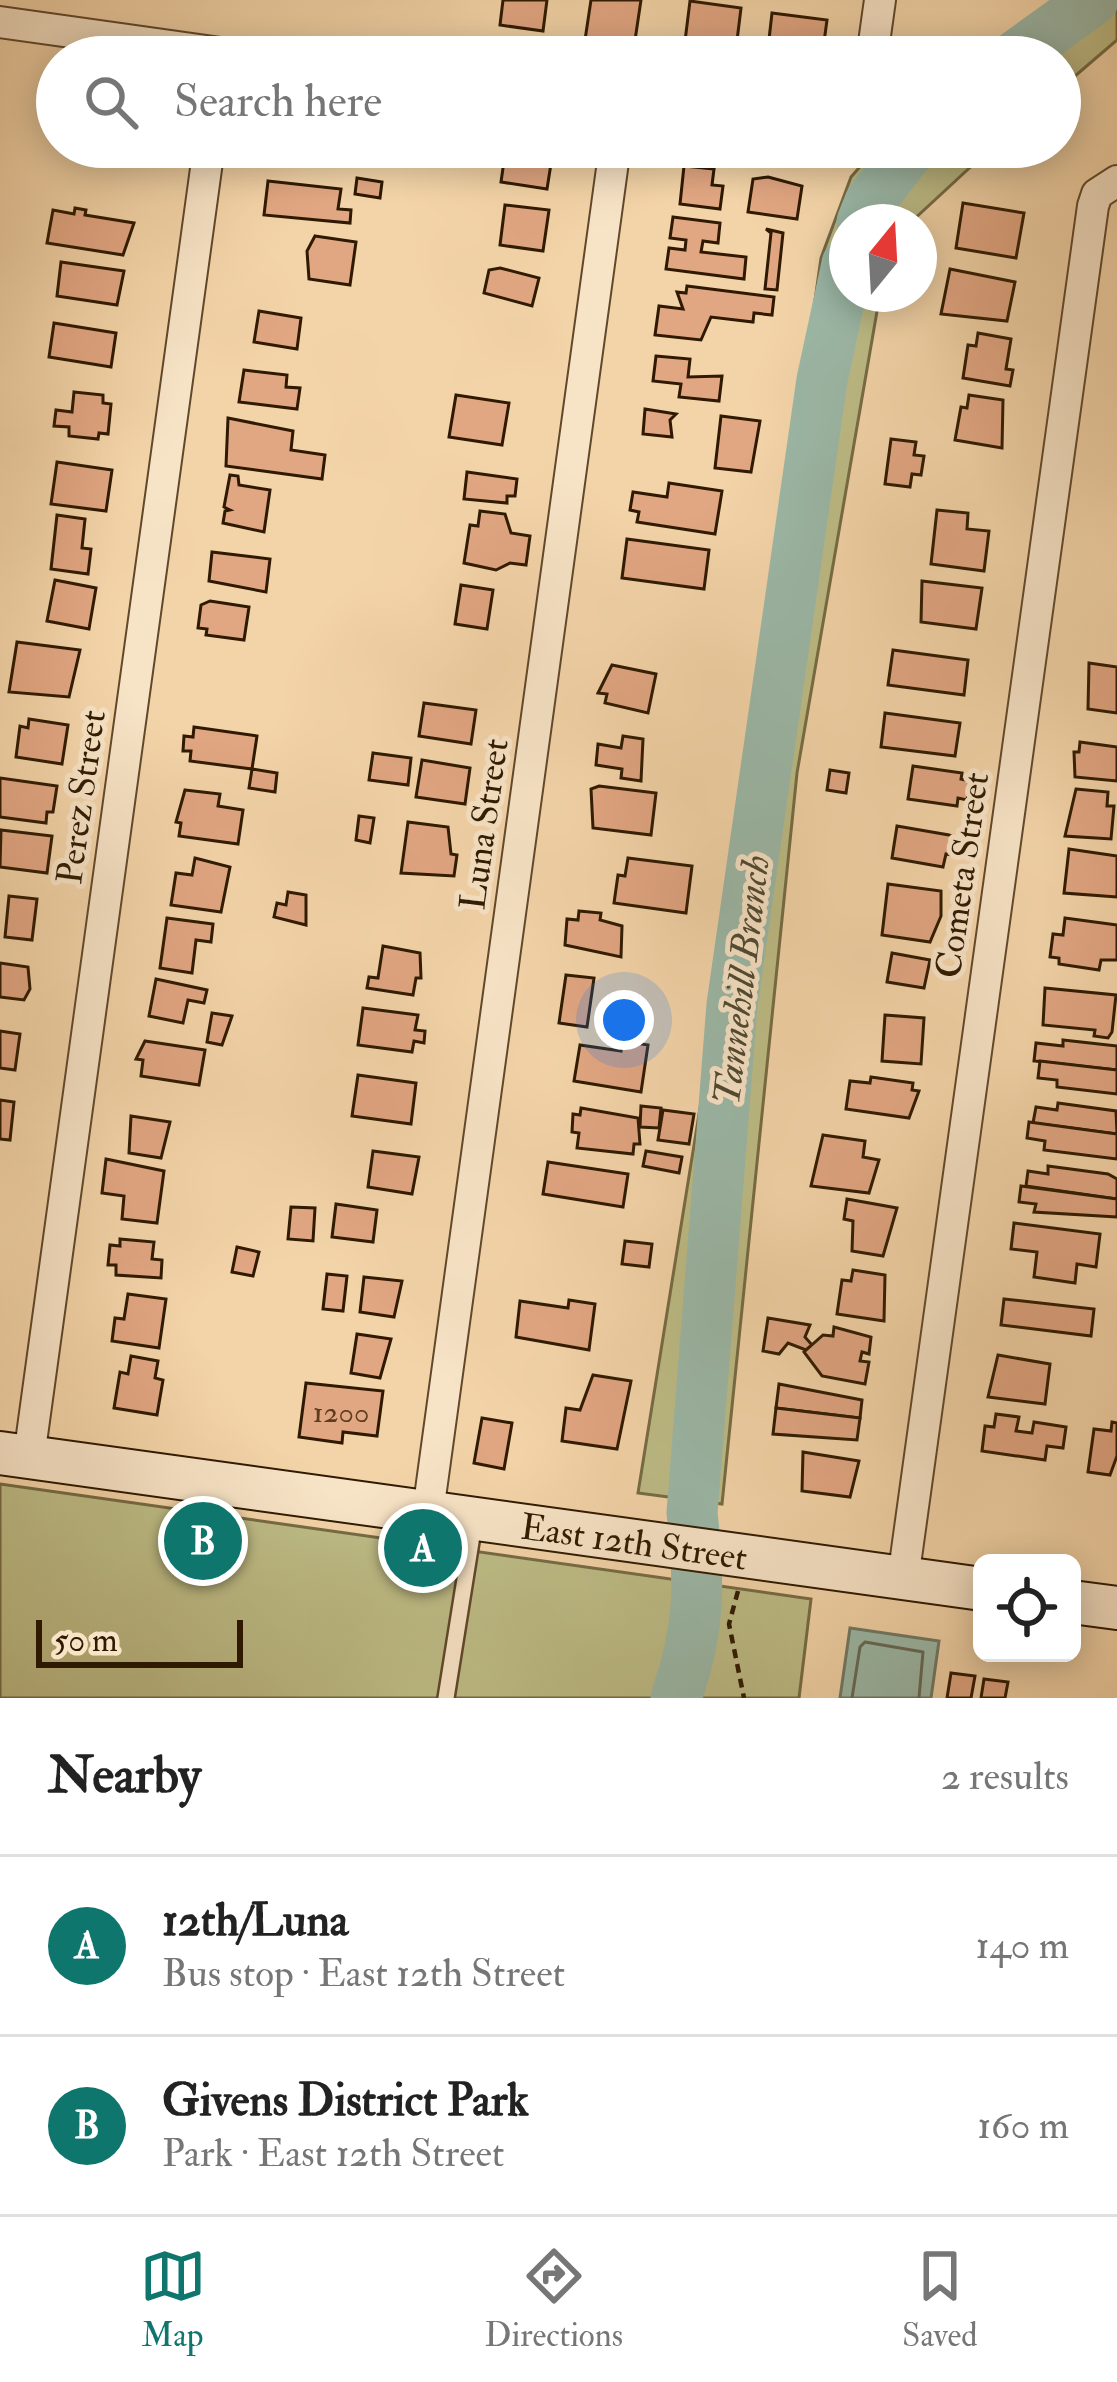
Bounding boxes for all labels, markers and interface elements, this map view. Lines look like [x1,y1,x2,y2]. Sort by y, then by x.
search box [36,36,1081,168]
icon: search [78,69,144,135]
text: Search here [174,74,382,130]
north arrow [829,204,937,312]
street label: Perez Street [47,707,116,887]
street label: Luna Street [450,736,519,913]
street label: Cometa Street [926,769,999,981]
water label: Tannehill Branch [702,852,781,1108]
your location [594,990,654,1050]
house number: 1200 [313,1394,369,1431]
pin: B [164,1496,242,1586]
pin: A [384,1503,462,1593]
street label: East 12th Street [518,1504,750,1581]
map controls [973,1554,1081,1662]
button: locate [973,1554,1081,1662]
scale bar [36,1614,243,1667]
text: 50 m [54,1620,118,1661]
text: Nearby [48,1744,201,1808]
text: 2 results [941,1752,1069,1801]
text: 12th/Luna [162,1893,348,1949]
text: A [75,1921,99,1970]
text: 140 m [976,1921,1069,1970]
text: Bus stop · East 12th Street [162,1949,565,1998]
text: Givens District Park [162,2073,529,2129]
text: B [74,2101,100,2150]
text: 160 m [977,2101,1069,2150]
text: Park · East 12th Street [162,2129,504,2178]
tab: Map [140,2243,206,2356]
tab: Directions [485,2243,623,2356]
tab: Saved [902,2243,977,2356]

